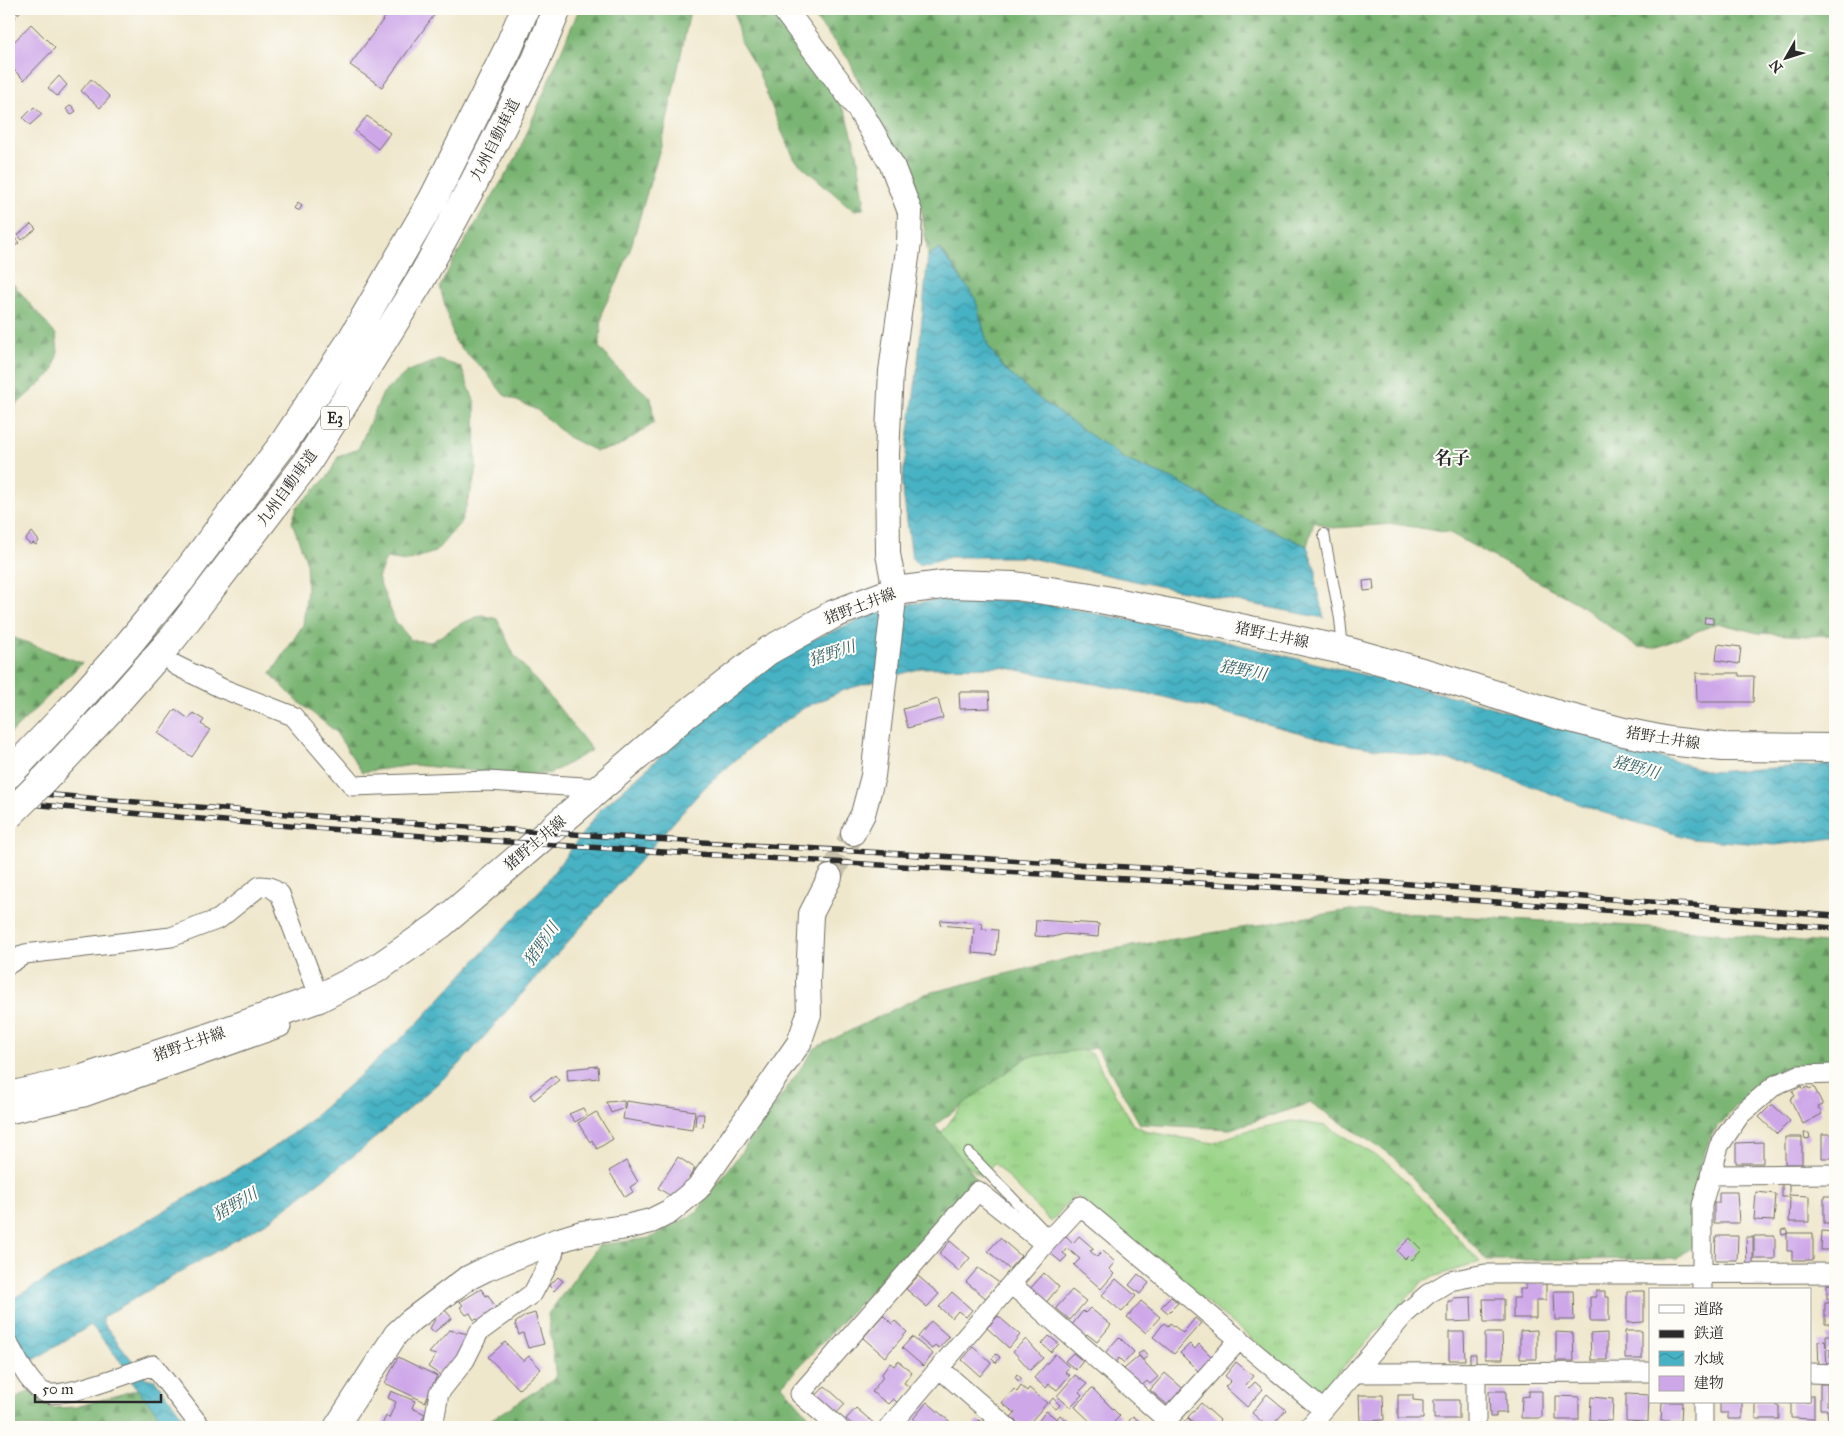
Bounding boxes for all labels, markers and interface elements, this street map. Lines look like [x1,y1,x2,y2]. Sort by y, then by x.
north arrow [1762,32,1812,82]
text: N [1766,56,1787,76]
street label: 九州自動車道 [467,96,523,184]
road number: E3 [321,406,349,429]
street label: 九州自動車道 [253,446,321,530]
district label: 名子 [1434,447,1470,469]
street label: 猪野土井線 [822,584,898,628]
street label: 猪野土井線 [1233,618,1311,652]
water label: 猪野川 [806,636,860,669]
water label: 猪野川 [1218,656,1270,684]
street label: 猪野土井線 [1625,723,1701,753]
water label: 猪野川 [1610,752,1664,783]
street label: 猪野土井線 [500,812,570,874]
water label: 猪野川 [519,917,564,969]
street label: 猪野土井線 [151,1023,227,1065]
water label: 猪野川 [209,1183,262,1224]
legend [1649,1288,1812,1404]
text: 道路 [1694,1300,1724,1318]
text: 鉄道 [1694,1324,1724,1342]
text: 水域 [1694,1350,1724,1368]
scale bar [35,1371,161,1403]
text: 建物 [1694,1374,1724,1392]
text: 50 m [42,1380,74,1398]

